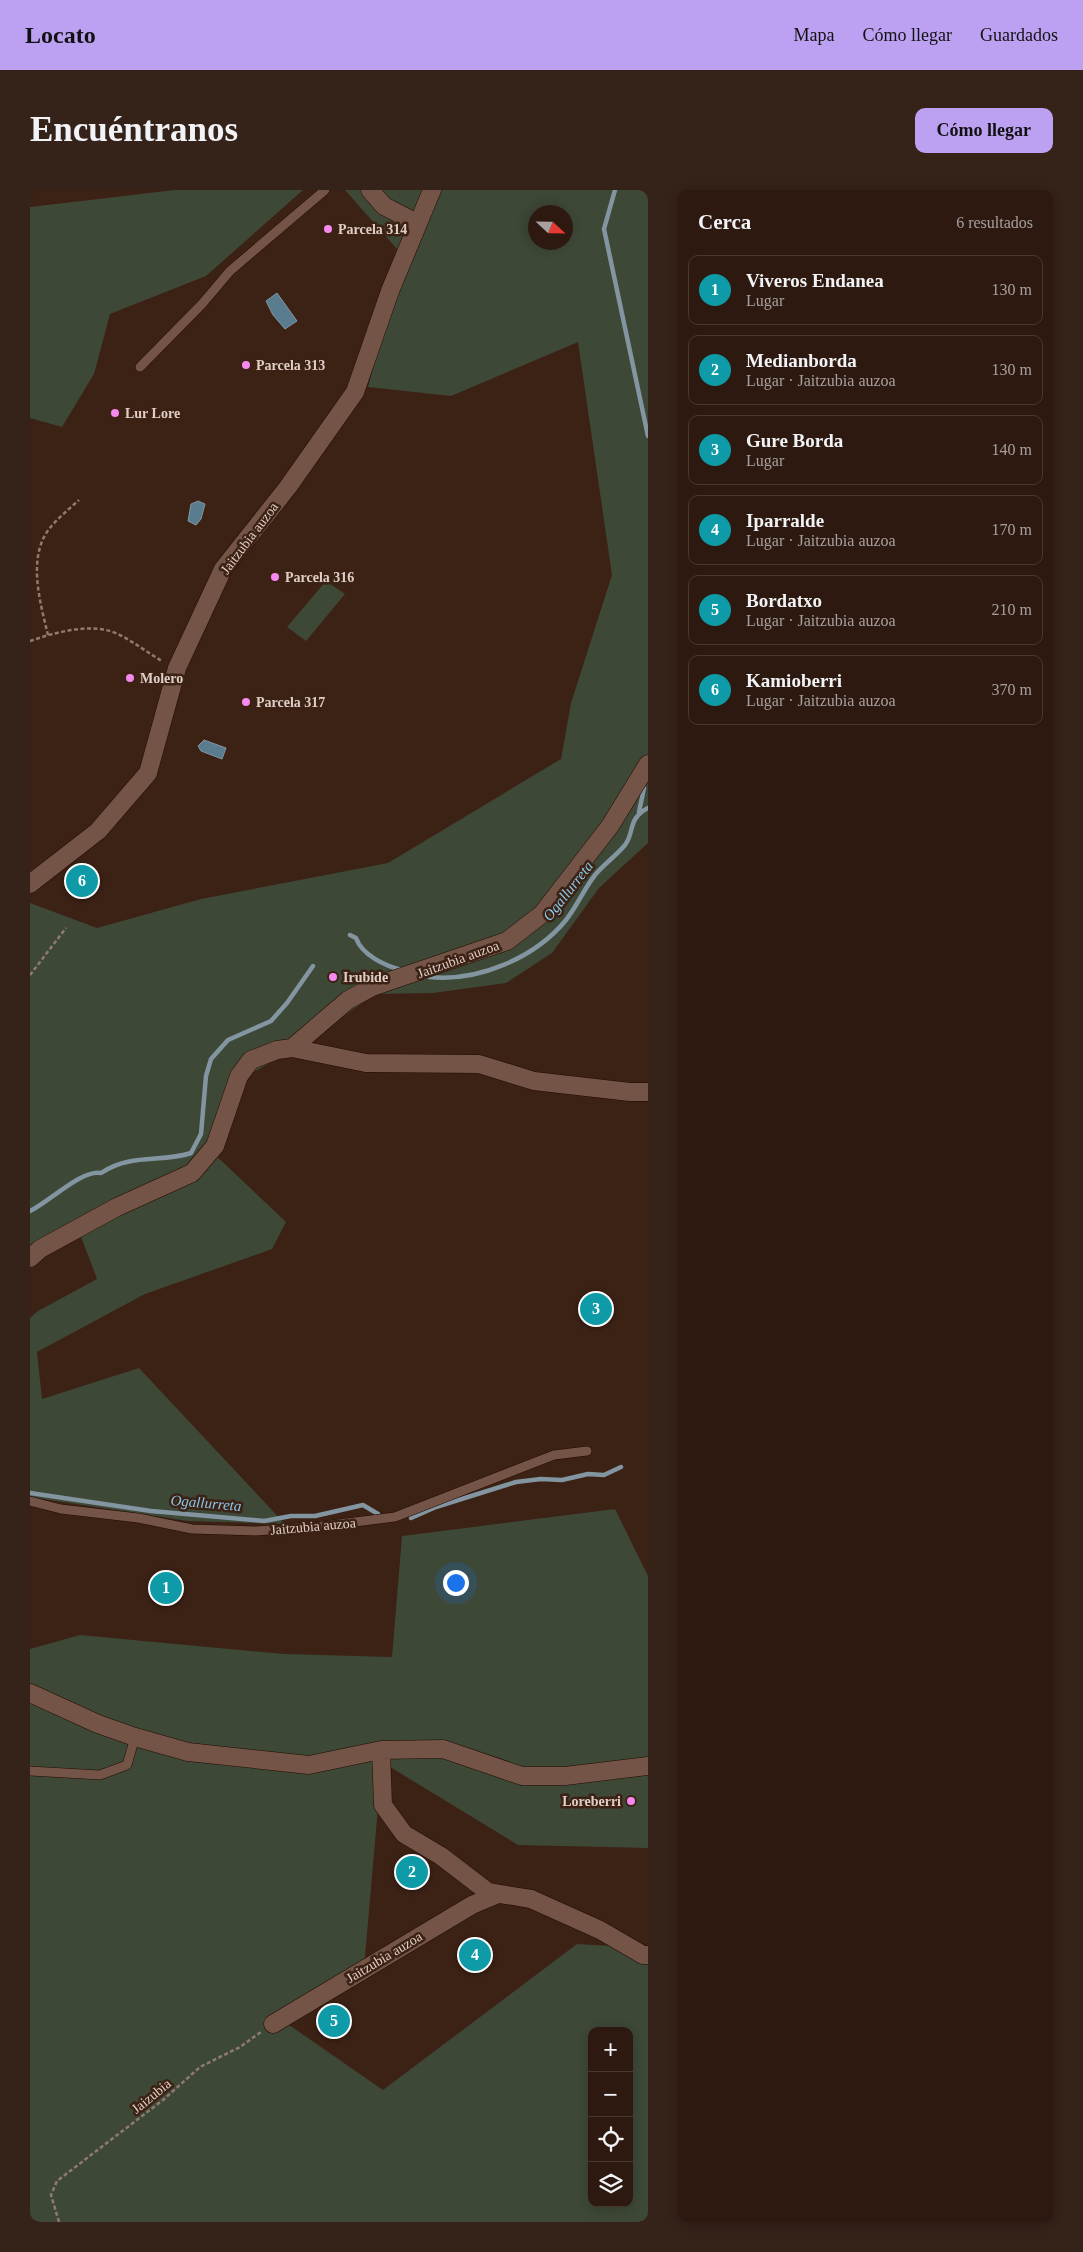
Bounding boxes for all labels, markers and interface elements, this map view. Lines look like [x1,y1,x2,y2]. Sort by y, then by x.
text: Locato [25,22,96,48]
text: Mapa [794,25,835,45]
text: Cómo llegar [863,25,952,45]
text: Guardados [980,25,1058,45]
button: Cómo llegar [915,108,1053,153]
text: Encuéntranos [30,110,238,149]
north arrow [528,205,573,250]
text: Cerca [698,210,751,234]
text: 6 resultados [956,214,1033,231]
place label: Parcela 314 [338,222,407,237]
marker: Parcela 314 [322,223,334,235]
text: Viveros Endanea [746,270,884,291]
text: 1 [711,281,719,298]
text: 130 m [992,281,1032,298]
text: Lugar [746,292,784,309]
text: Medianborda [746,350,857,371]
place label: Parcela 313 [256,358,325,373]
marker: Parcela 313 [240,359,252,371]
text: 2 [711,361,719,378]
text: 130 m [992,361,1032,378]
text: Lugar · Jaitzubia auzoa [746,372,896,389]
place label: Lur Lore [125,406,180,421]
marker: Lur Lore [109,407,121,419]
text: Gure Borda [746,430,843,451]
text: 3 [711,441,719,458]
text: 140 m [992,441,1032,458]
text: Lugar [746,452,784,469]
street label: Jaitzubia auzoa [218,499,282,577]
text: Iparralde [746,510,824,531]
text: 4 [711,521,719,538]
text: 170 m [992,521,1032,538]
text: Lugar · Jaitzubia auzoa [746,532,896,549]
place label: Parcela 316 [285,570,354,585]
marker: Parcela 316 [269,571,281,583]
text: Bordatxo [746,590,822,611]
text: 5 [711,601,719,618]
text: 210 m [992,601,1032,618]
text: Lugar · Jaitzubia auzoa [746,612,896,629]
text: Kamioberri [746,670,842,691]
place label: Molero [140,671,183,686]
marker: Molero [124,672,136,684]
text: 6 [711,681,719,698]
text: 370 m [992,681,1032,698]
text: Lugar · Jaitzubia auzoa [746,692,896,709]
place label: Parcela 317 [256,695,325,710]
marker: Parcela 317 [240,696,252,708]
water label: Ogallurreta [540,858,596,924]
pin: 6 [66,862,98,900]
street label: Jaitzubia auzoa [415,937,502,981]
place label: Irubide [343,970,388,985]
marker: Irubide [327,971,339,983]
pin: 3 [580,1290,612,1328]
water label: Ogallurreta [170,1492,242,1514]
street label: Jaitzubia auzoa [270,1515,357,1538]
pin: 1 [150,1569,182,1607]
your location [443,1570,469,1596]
place label: Loreberri [562,1794,621,1809]
marker: Loreberri [625,1795,637,1807]
pin: 2 [396,1853,428,1891]
street label: Jaitzubia auzoa [344,1928,426,1986]
pin: 4 [459,1936,491,1974]
pin: 5 [318,2002,350,2040]
map controls [588,2027,633,2207]
button: + [588,2027,633,2072]
button: − [588,2072,633,2117]
street label: Jaizubia [129,2076,174,2117]
button: locate [588,2117,633,2162]
button: layers [588,2162,633,2207]

